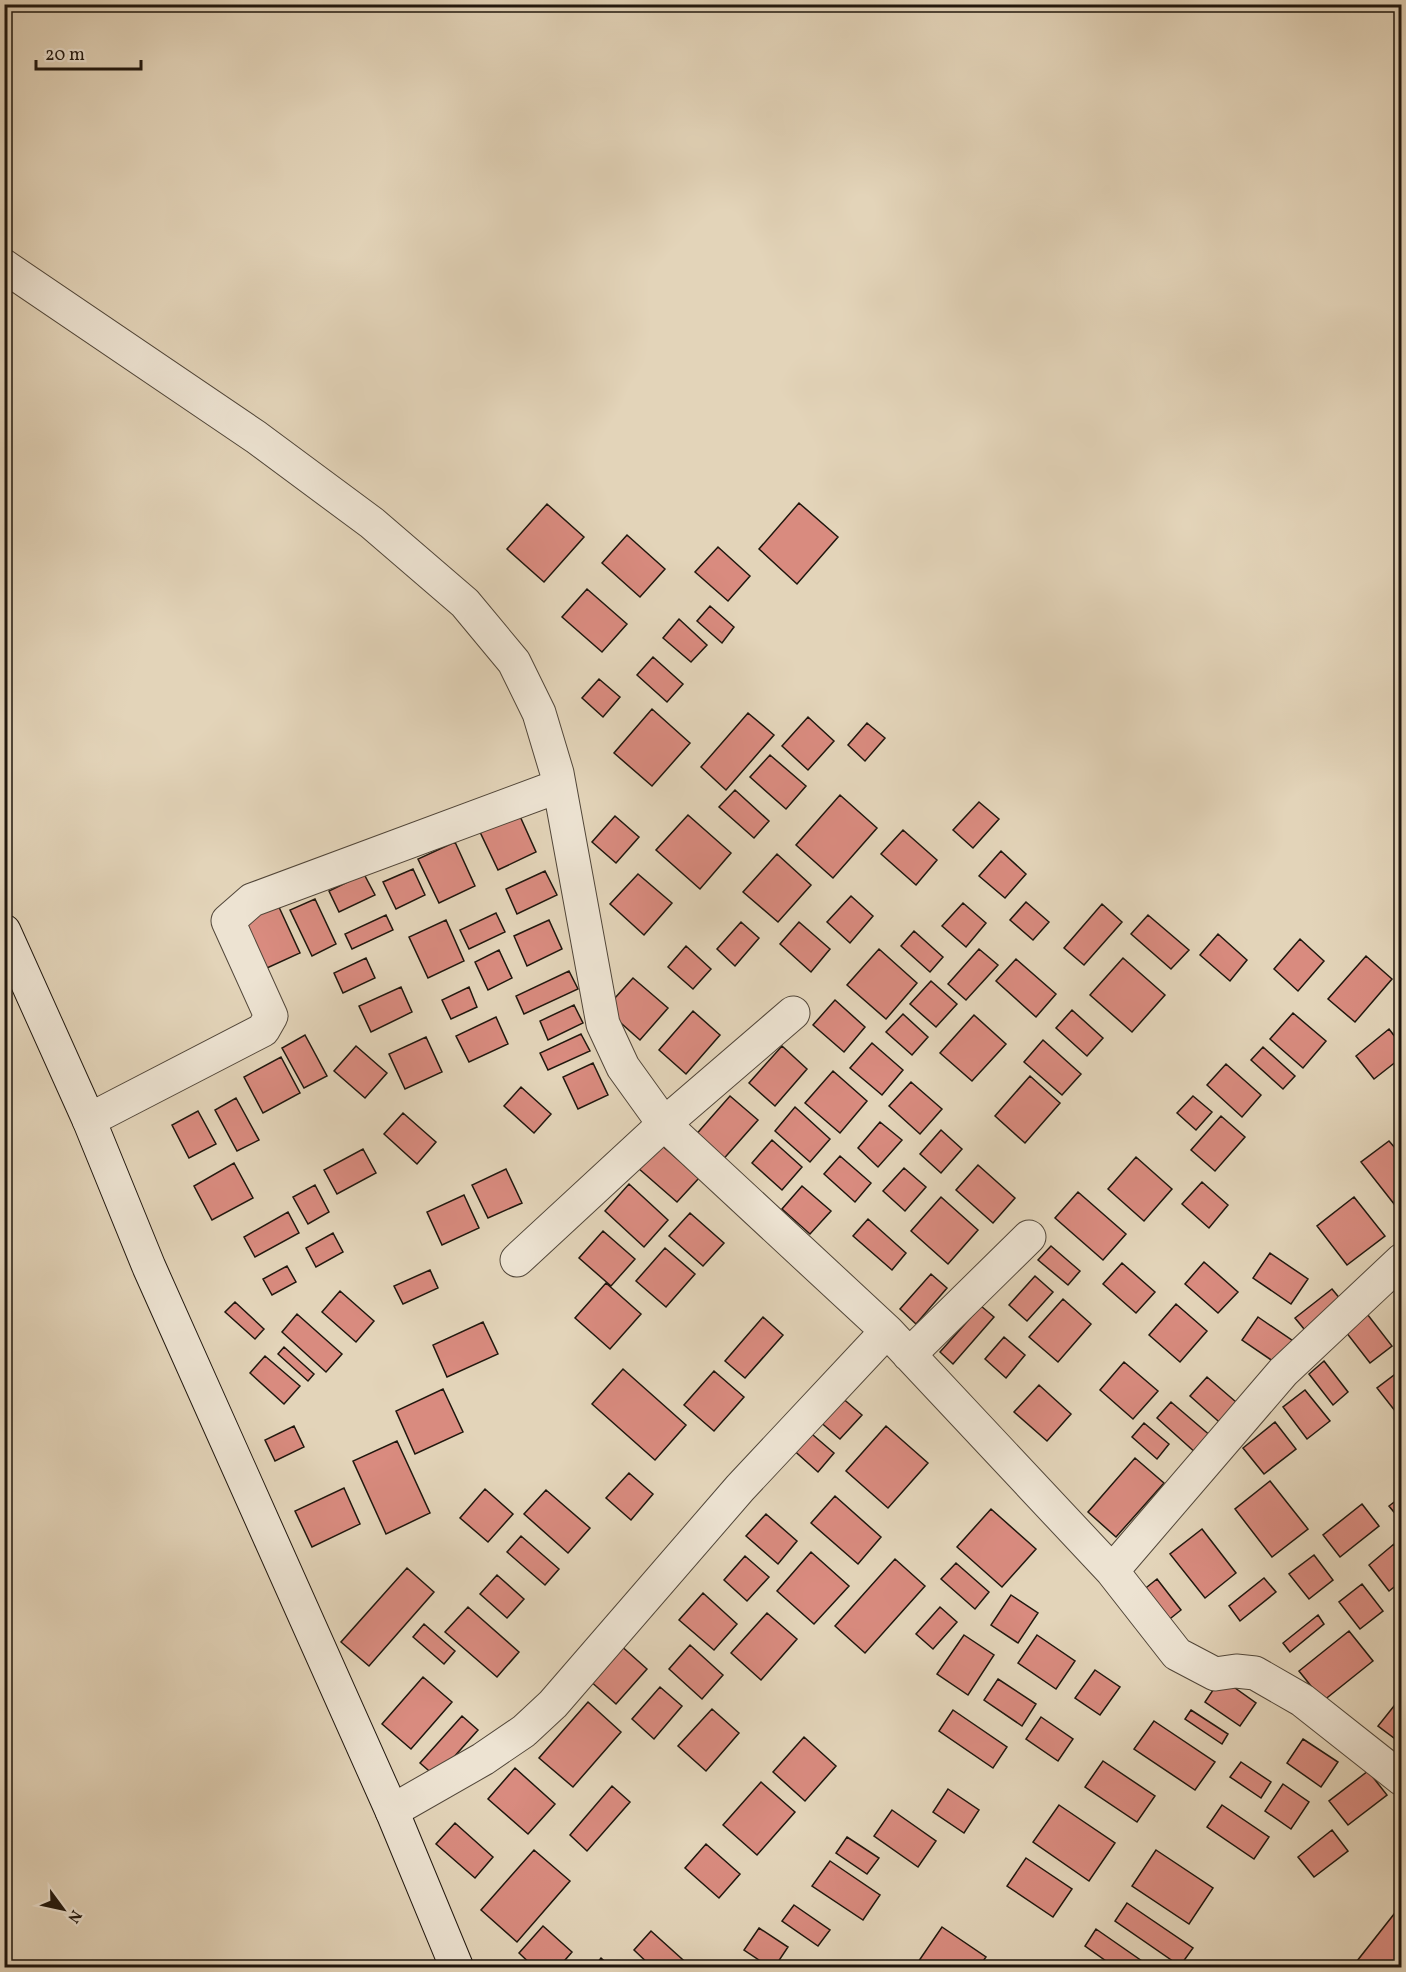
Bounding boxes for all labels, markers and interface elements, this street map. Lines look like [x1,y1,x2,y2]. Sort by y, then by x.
scale bar [36,33,141,71]
text: 20 m [45,43,85,68]
north arrow [33,1879,93,1939]
text: N [61,1905,86,1927]

